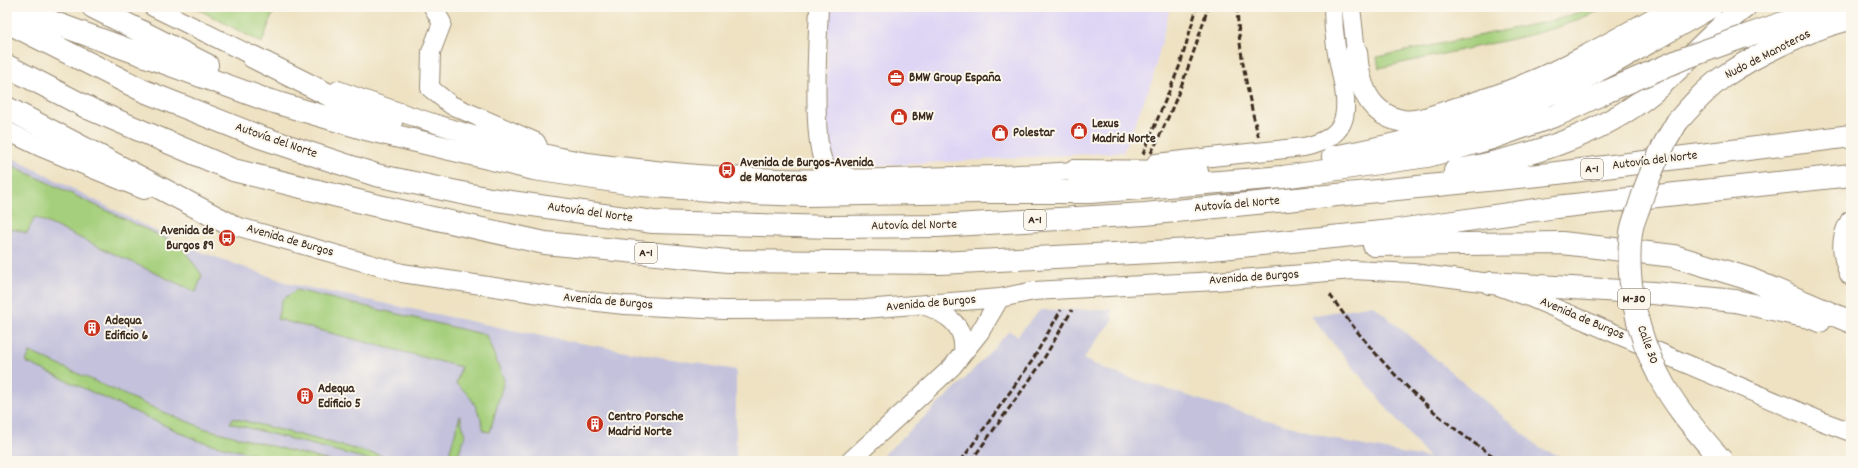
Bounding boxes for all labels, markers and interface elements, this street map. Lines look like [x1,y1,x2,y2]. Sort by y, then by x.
street label: Nudo de Manoteras [1722,25,1814,85]
office icon: BMW Group España [886,68,906,88]
place label: BMW Group España [909,69,1001,88]
shop icon: BMW [889,107,909,127]
place label: BMW [912,108,934,127]
place label: Lexus Madrid Norte [1092,115,1156,149]
street label: Autovía del Norte [232,118,320,164]
shop icon: Lexus Madrid Norte [1069,121,1089,141]
shop icon: Polestar [990,123,1010,143]
place label: Polestar [1013,124,1056,143]
street label: Autovía del Norte [1611,146,1699,176]
place label: Avenida de Burgos-Avenida de Manoteras [740,154,874,188]
road number: A-1 [1581,159,1603,179]
bus stop icon: Avenida de Burgos-Avenida de Manoteras [717,160,737,180]
street label: Autovía del Norte [1194,192,1281,218]
street label: Autovía del Norte [546,198,634,228]
road number: A-1 [1024,210,1046,230]
street label: Autovía del Norte [871,216,957,236]
street label: Avenida de Burgos [244,219,336,263]
place label: Avenida de Burgos 89 [160,222,214,256]
bus stop icon: Avenida de Burgos 89 [217,228,237,248]
road number: A-1 [635,243,657,263]
street label: Avenida de Burgos [1208,265,1300,291]
street label: Avenida de Burgos [562,289,654,315]
road number: M-30 [1618,289,1650,309]
street label: Avenida de Burgos [885,291,977,317]
street label: Avenida de Burgos [1537,293,1627,345]
place label: Adequa Edificio 6 [105,312,149,346]
building icon: Adequa Edificio 6 [82,318,102,338]
street label: Calle 30 [1631,323,1663,367]
place label: Adequa Edificio 5 [318,380,361,414]
building icon: Adequa Edificio 5 [295,386,315,406]
place label: Centro Porsche Madrid Norte [608,408,684,442]
building icon: Centro Porsche Madrid Norte [585,414,605,434]

